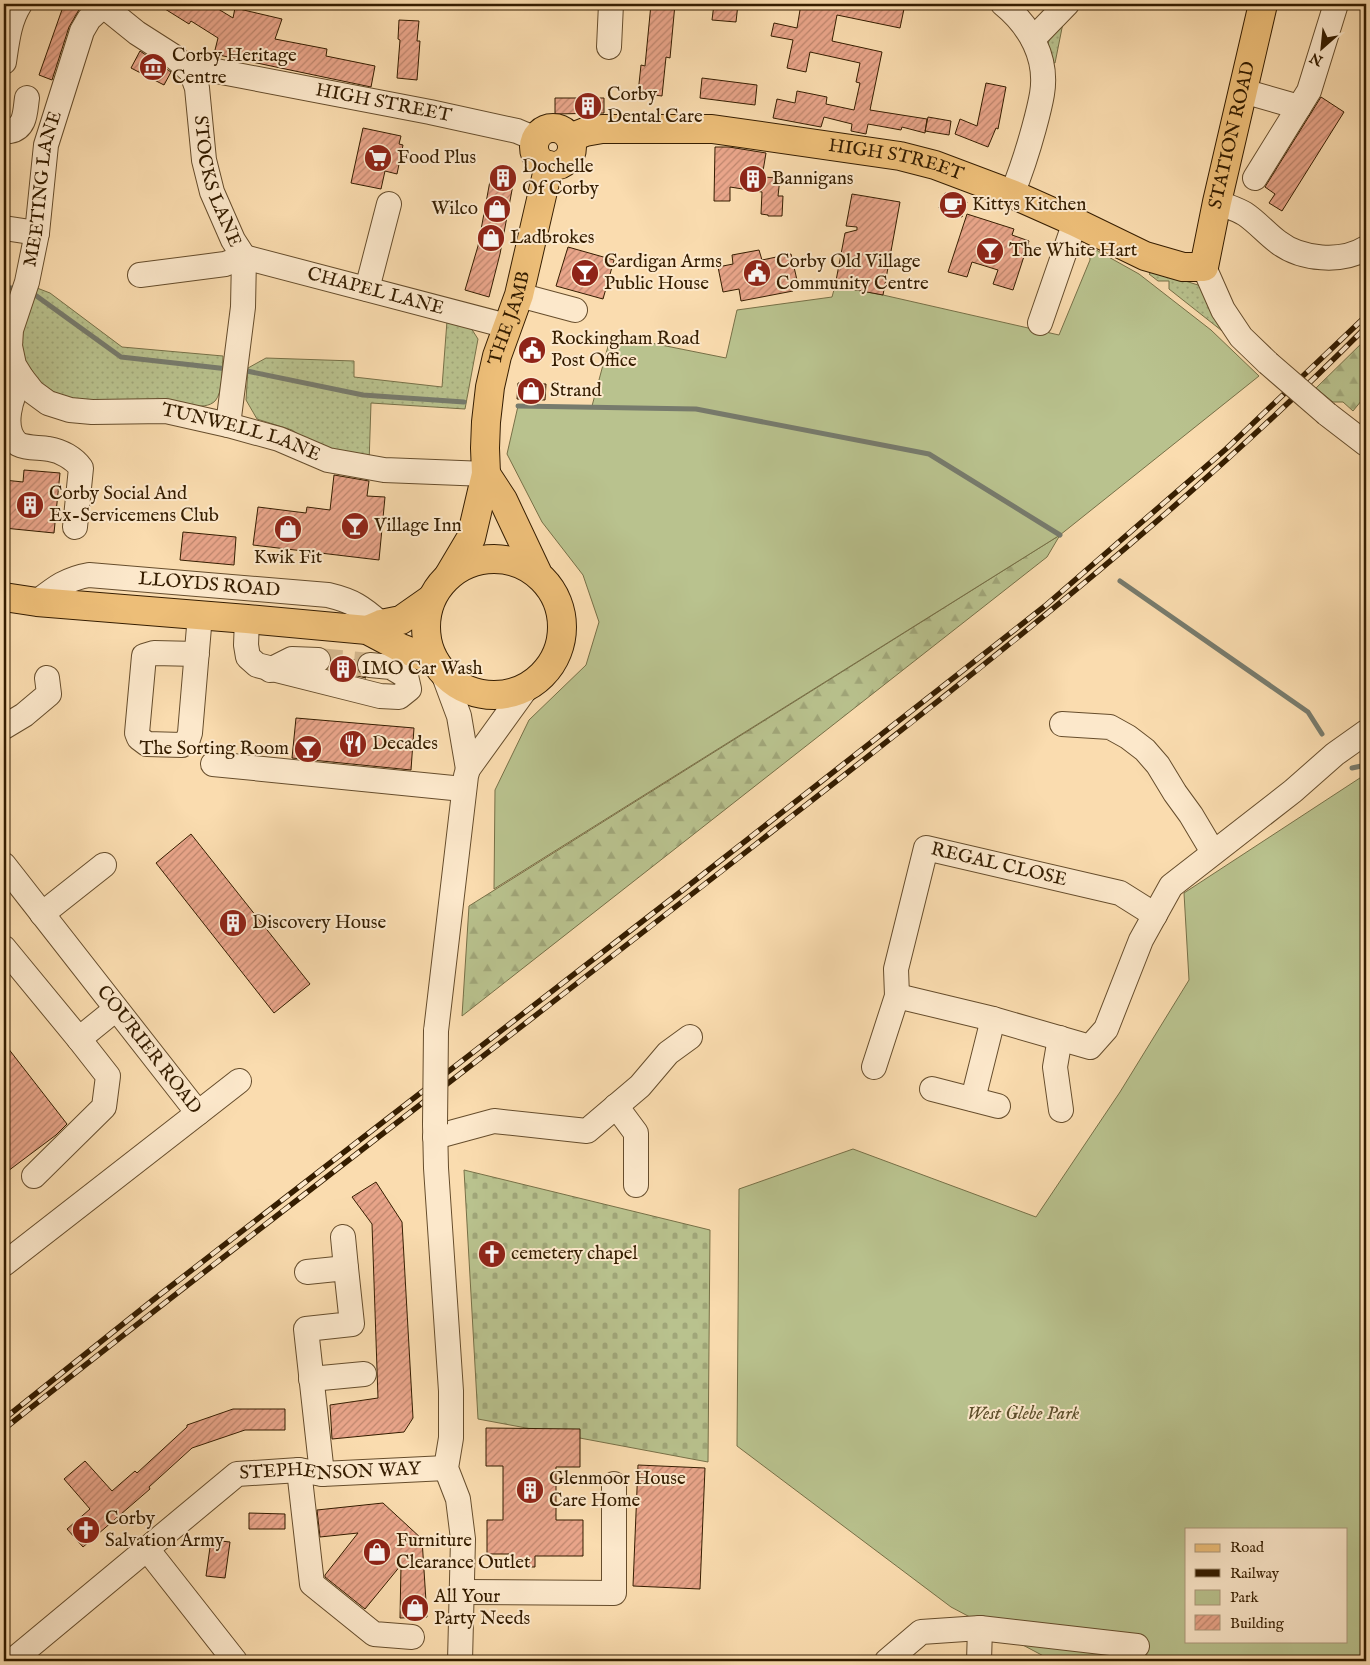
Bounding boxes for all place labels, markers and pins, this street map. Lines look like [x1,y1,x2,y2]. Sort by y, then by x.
place label: Corby Heritage Centre [172,44,297,90]
museum icon: Corby Heritage Centre [138,52,168,82]
place label: Corby Dental Care [607,83,703,129]
building icon: Corby Dental Care [573,91,603,121]
supermarket icon: Food Plus [363,143,393,173]
place label: Food Plus [397,146,476,170]
place label: Dochelle Of Corby [522,155,600,201]
building icon: Dochelle Of Corby [488,163,518,193]
building icon: Bannigans [738,164,768,194]
place label: Bannigans [772,167,853,191]
cafe icon: Kittys Kitchen [938,190,968,220]
place label: Kittys Kitchen [972,193,1086,217]
shop icon: Wilco [482,194,512,224]
place label: Wilco [431,197,478,221]
shop icon: Ladbrokes [476,223,506,253]
place label: Ladbrokes [510,226,595,250]
bar icon: The White Hart [975,236,1005,266]
place label: The White Hart [1009,239,1138,263]
place label: Cardigan Arms Public House [604,250,722,296]
place label: Corby Old Village Community Centre [776,250,929,296]
bar icon: Cardigan Arms Public House [570,258,600,288]
public building icon: Corby Old Village Community Centre [742,258,772,288]
place label: Rockingham Road Post Office [551,327,700,373]
public building icon: Rockingham Road Post Office [517,335,547,365]
shop icon: Strand [516,376,546,406]
place label: Strand [550,379,603,403]
place label: Corby Social And Ex-Servicemens Club [49,482,219,528]
building icon: Corby Social And Ex-Servicemens Club [15,490,45,520]
bar icon: Village Inn [340,511,370,541]
shop icon: Kwik Fit [273,514,303,544]
place label: Village Inn [373,514,462,538]
place label: Kwik Fit [254,546,323,570]
building icon: IMO Car Wash [328,654,358,684]
place label: IMO Car Wash [362,657,483,681]
restaurant icon: Decades [338,729,368,759]
place label: Decades [372,732,438,756]
bar icon: The Sorting Room [293,734,323,764]
place label: The Sorting Room [140,737,289,761]
building icon: Discovery House [218,908,248,938]
place label: Discovery House [252,911,386,935]
church icon: cemetery chapel [477,1239,507,1269]
place label: cemetery chapel [511,1242,638,1266]
place label: Glenmoor House Care Home [549,1467,686,1513]
building icon: Glenmoor House Care Home [515,1475,545,1505]
place label: Corby Salvation Army [105,1507,225,1553]
church icon: Corby Salvation Army [71,1515,101,1545]
place label: Furniture Clearance Outlet [396,1529,531,1575]
shop icon: Furniture Clearance Outlet [362,1537,392,1567]
place label: All Your Party Needs [433,1585,530,1631]
shop icon: All Your Party Needs [400,1593,430,1623]

